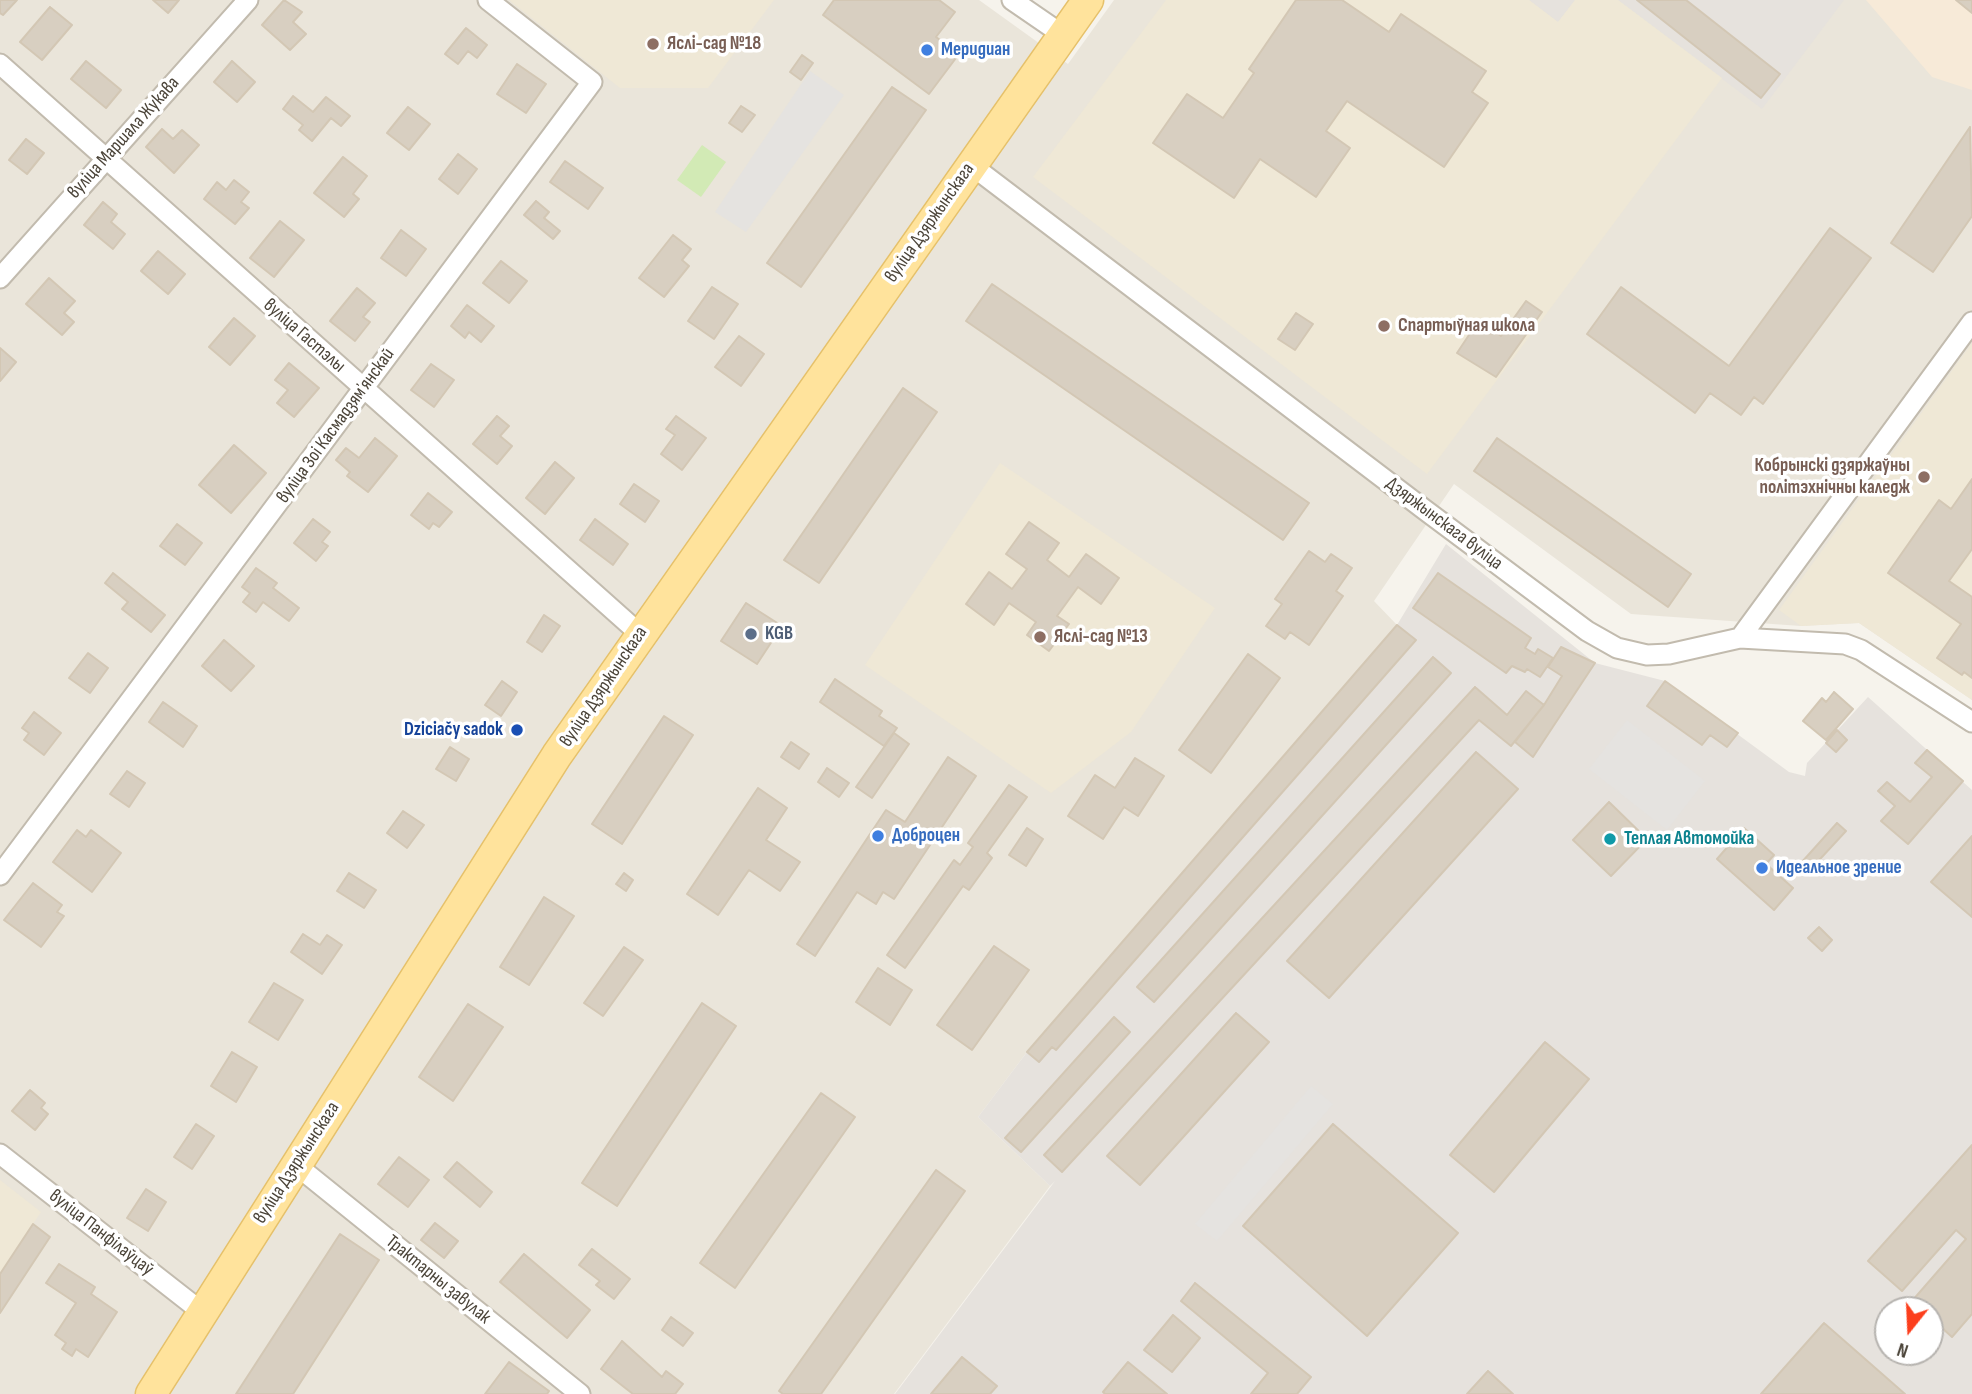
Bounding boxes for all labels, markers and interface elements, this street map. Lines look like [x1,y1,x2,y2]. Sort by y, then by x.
place label: Яслі-сад №18 [667,33,761,55]
marker: Яслі-сад №18 [645,36,661,52]
place label: Меридиан [941,39,1010,61]
marker: Меридиан [919,42,935,58]
street label: вуліца Маршала Жукава [63,72,185,204]
street label: вуліца Дзяржынскага [880,159,980,287]
street label: вуліца Гастэлы [258,294,350,378]
place label: Спартыўная школа [1398,315,1535,337]
marker: Спартыўная школа [1376,318,1392,334]
street label: вуліца Зоі Касмадзямʼянскай [272,344,400,508]
place label: Кобрынскі дзяржаўны політэхнічны каледж [1754,455,1910,499]
marker: Кобрынскі дзяржаўны політэхнічны каледж [1916,469,1932,485]
street label: Дзяржынскага вуліца [1381,473,1507,575]
street label: вуліца Дзяржынскага [555,622,653,752]
place label: KGB [765,623,793,645]
marker: KGB [743,626,759,642]
place label: Яслі-сад №13 [1054,626,1148,648]
marker: Яслі-сад №13 [1032,629,1048,645]
place label: Dziciačy sadok [404,719,503,741]
marker: Dziciačy sadok [509,722,525,738]
place label: Доброцен [892,825,960,847]
marker: Доброцен [870,828,886,844]
place label: Теплая Автомойка [1624,828,1754,850]
marker: Теплая Автомойка [1602,831,1618,847]
place label: Идеальное зрение [1776,857,1902,879]
marker: Идеальное зрение [1754,860,1770,876]
street label: вуліца Дзяржынскага [249,1098,345,1228]
street label: вуліца Панфілаўцаў [44,1185,158,1281]
street label: Трактарны завулак [381,1231,495,1329]
north arrow [1874,1296,1944,1366]
text: N [1895,1337,1911,1362]

